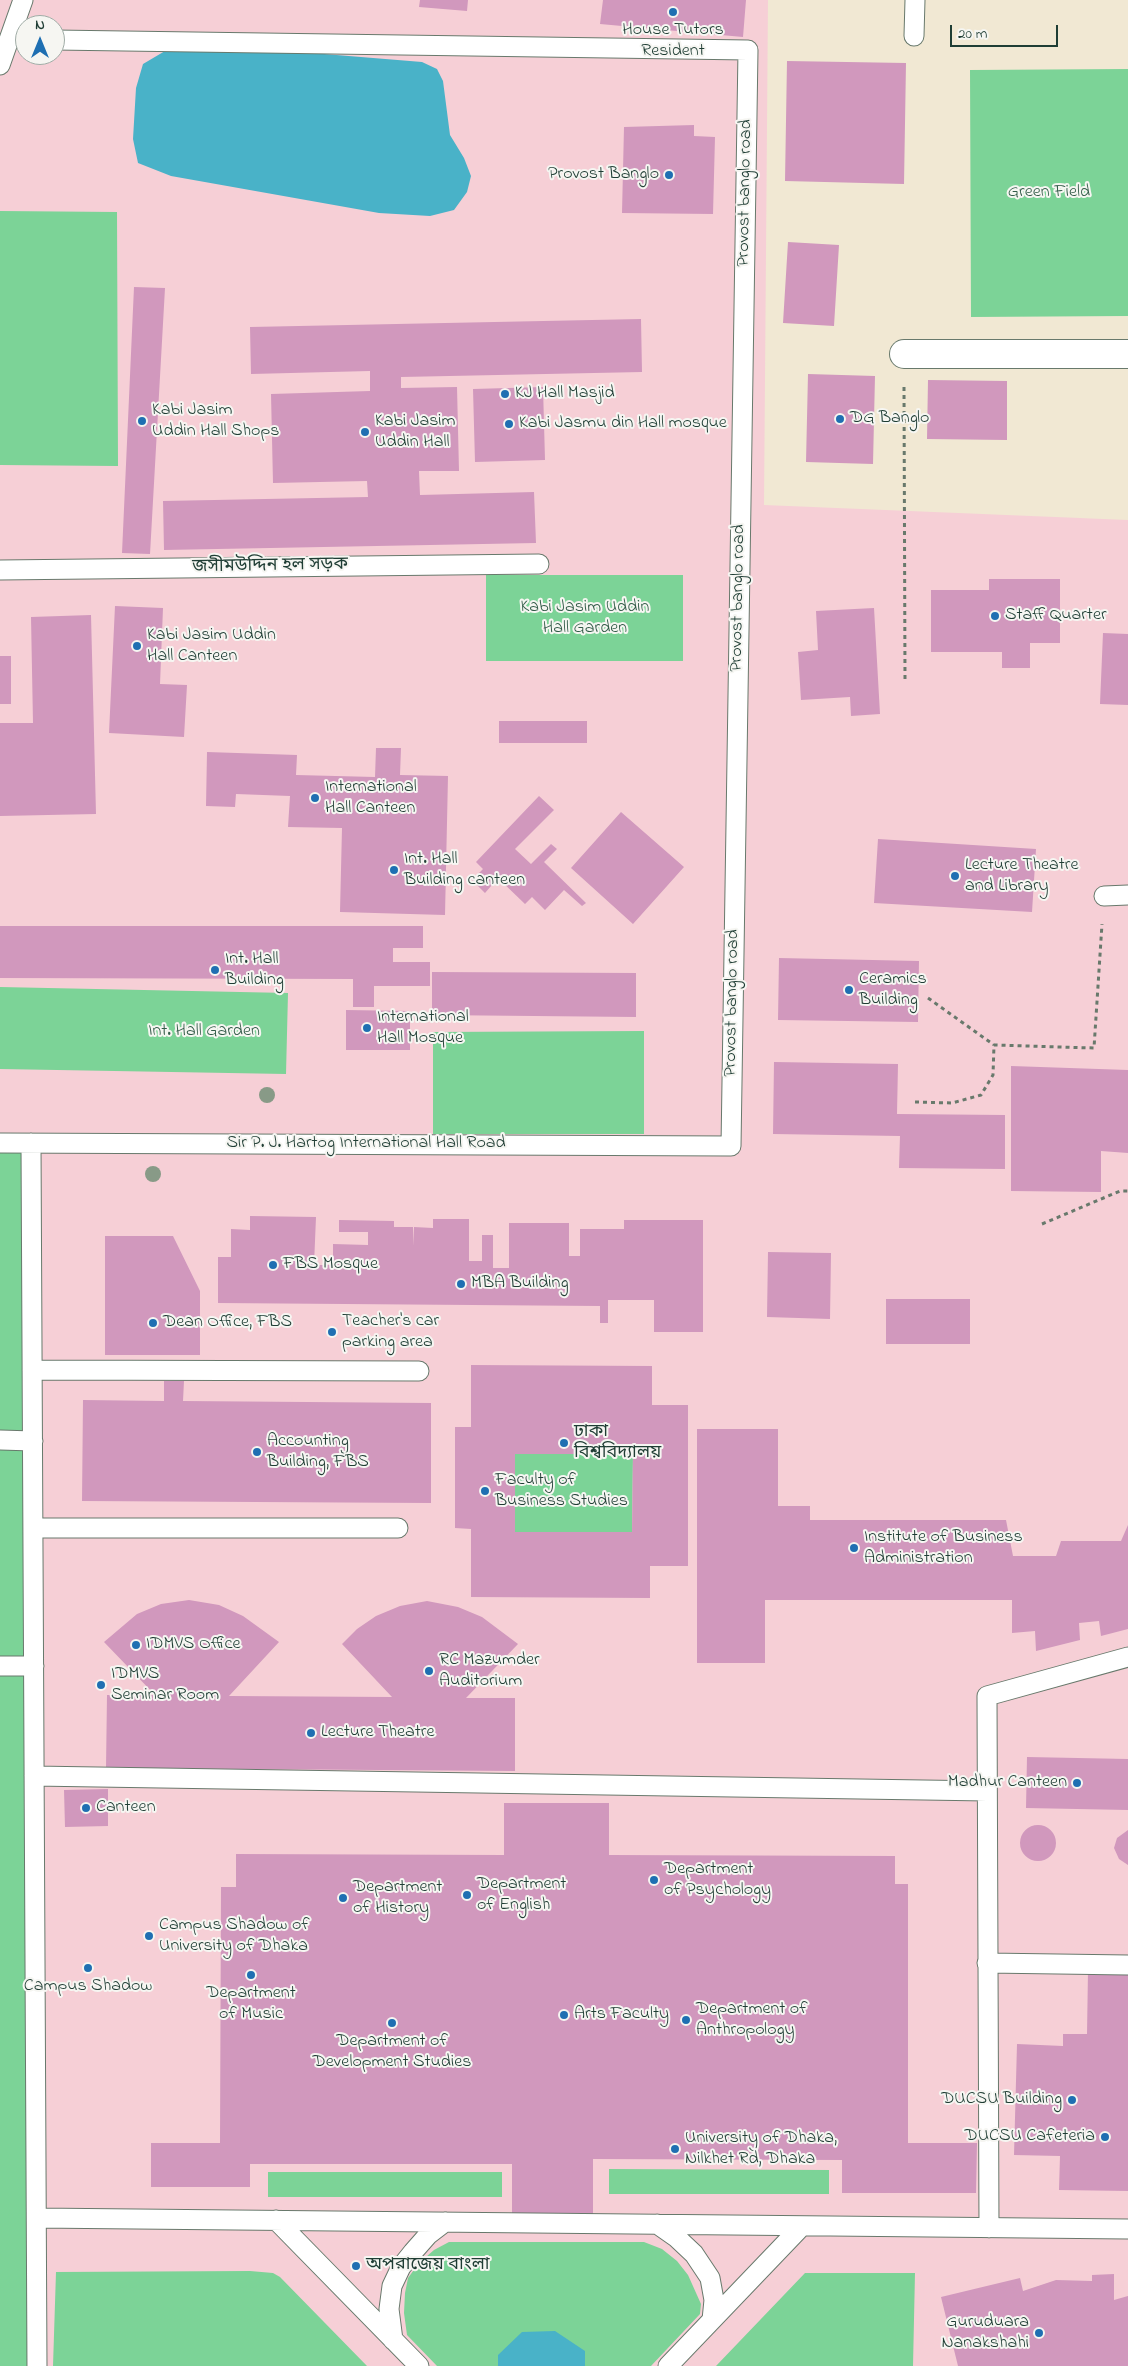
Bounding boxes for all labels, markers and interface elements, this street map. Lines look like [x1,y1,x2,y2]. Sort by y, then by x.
marker: House Tutors Resident [667,6,679,18]
north arrow [15,15,65,65]
text: N [35,15,45,36]
scale bar [953,15,1060,47]
place label: House Tutors Resident [622,20,724,62]
text: 20 m [958,23,987,45]
street label: Provost banglo road [734,119,758,267]
place label: Provost Banglo [548,164,659,186]
marker: Provost Banglo [663,169,675,181]
park label: Green Field [1008,182,1090,204]
place label: KJ Hall Masjid [515,383,615,405]
marker: KJ Hall Masjid [499,388,511,400]
place label: Kabi Jasim Uddin Hall Shops [152,400,279,442]
place label: DG Banglo [850,408,929,430]
place label: Kabi Jasim Uddin Hall [375,411,456,454]
place label: Kabi Jasmu din Hall mosque [519,413,727,435]
marker: DG Banglo [834,413,846,425]
marker: Kabi Jasim Uddin Hall Shops [136,415,148,427]
marker: Kabi Jasmu din Hall mosque [503,418,515,430]
marker: Kabi Jasim Uddin Hall [359,426,371,438]
street label: Provost banglo road [727,524,751,672]
street label: জসীমউদ্দিন হল সড়ক [192,555,348,579]
park label: Kabi Jasim Uddin Hall Garden [521,597,649,640]
place label: Staff Quarter [1005,605,1107,627]
marker: Staff Quarter [989,610,1001,622]
place label: Kabi Jasim Uddin Hall Canteen [147,625,276,668]
marker: Kabi Jasim Uddin Hall Canteen [131,640,143,652]
place label: International Hall Canteen [325,777,417,820]
marker: International Hall Canteen [309,792,321,804]
place label: Int. Hall Building canteen [404,849,525,892]
place label: Lecture Theatre and Library [965,855,1078,898]
marker: Int. Hall Building canteen [388,864,400,876]
marker: Lecture Theatre and Library [949,870,961,882]
street label: Provost banglo road [721,929,745,1077]
place label: Int. Hall Building [225,949,284,992]
marker: Int. Hall Building [209,964,221,976]
place label: Ceramics Building [859,969,927,1012]
marker: Ceramics Building [843,984,855,996]
place label: International Hall Mosque [377,1007,469,1050]
park label: Int. Hall Garden [148,1021,260,1043]
marker: International Hall Mosque [361,1022,373,1034]
street label: Sir P. J. Hartog International Hall Road [226,1133,506,1155]
place label: FBS Mosque [283,1254,378,1276]
marker: FBS Mosque [267,1259,279,1271]
place label: MBA Building [471,1273,569,1295]
marker: MBA Building [455,1278,467,1290]
place label: Teacher's car parking area [342,1311,439,1354]
place label: Dean Office, FBS [163,1312,292,1334]
marker: Dean Office, FBS [147,1317,159,1329]
marker: Teacher's car parking area [326,1326,338,1338]
place label: ঢাকা বিশ্ববিদ্যালয় [574,1422,661,1465]
place label: Accounting Building, FBS [267,1431,369,1474]
marker: ঢাকা বিশ্ববিদ্যালয় [558,1437,570,1449]
marker: Accounting Building, FBS [251,1446,263,1458]
place label: Faculty of Business Studies [495,1470,628,1512]
marker: Faculty of Business Studies [479,1485,491,1497]
place label: Institute of Business Administration [864,1527,1023,1570]
marker: Institute of Business Administration [848,1542,860,1554]
place label: IDMVS Office [146,1634,241,1656]
marker: IDMVS Office [130,1639,142,1651]
place label: RC Mazumder Auditorium [439,1650,540,1692]
place label: IDMVS Seminar Room [111,1664,219,1706]
marker: RC Mazumder Auditorium [423,1665,435,1677]
marker: IDMVS Seminar Room [95,1679,107,1691]
place label: Lecture Theatre [321,1722,434,1744]
marker: Lecture Theatre [305,1727,317,1739]
place label: Madhur Canteen [948,1772,1067,1794]
marker: Madhur Canteen [1071,1777,1083,1789]
place label: Canteen [96,1797,156,1819]
marker: Canteen [80,1802,92,1814]
place label: Department of Psychology [664,1859,771,1902]
place label: Department of English [477,1874,566,1916]
marker: Department of Psychology [648,1874,660,1886]
place label: Department of History [353,1877,442,1920]
marker: Department of English [461,1889,473,1901]
marker: Department of History [337,1892,349,1904]
place label: Campus Shadow of University of Dhaka [159,1915,310,1958]
marker: Campus Shadow of University of Dhaka [143,1930,155,1942]
marker: Campus Shadow [82,1962,94,1974]
marker: Department of Music [245,1969,257,1981]
place label: Campus Shadow [24,1976,152,1998]
place label: Department of Music [206,1983,296,2026]
place label: Department of Anthropology [696,1999,808,2042]
place label: Arts Faculty [574,2004,669,2026]
marker: Arts Faculty [558,2009,570,2021]
marker: Department of Anthropology [680,2014,692,2026]
marker: Department of Development Studies [386,2017,398,2029]
place label: Department of Development Studies [313,2031,471,2074]
place label: DUCSU Building [941,2089,1062,2111]
marker: DUCSU Building [1066,2094,1078,2106]
place label: DUCSU Cafeteria [964,2126,1095,2148]
place label: University of Dhaka, Nilkhet Rd, Dhaka [685,2128,837,2170]
marker: DUCSU Cafeteria [1099,2131,1111,2143]
marker: University of Dhaka, Nilkhet Rd, Dhaka [669,2143,681,2155]
place label: অপরাজেয় বাংলা [366,2255,490,2277]
marker: অপরাজেয় বাংলা [350,2260,362,2272]
place label: Guruduara Nanakshahi [941,2312,1029,2354]
marker: Guruduara Nanakshahi [1033,2327,1045,2339]

